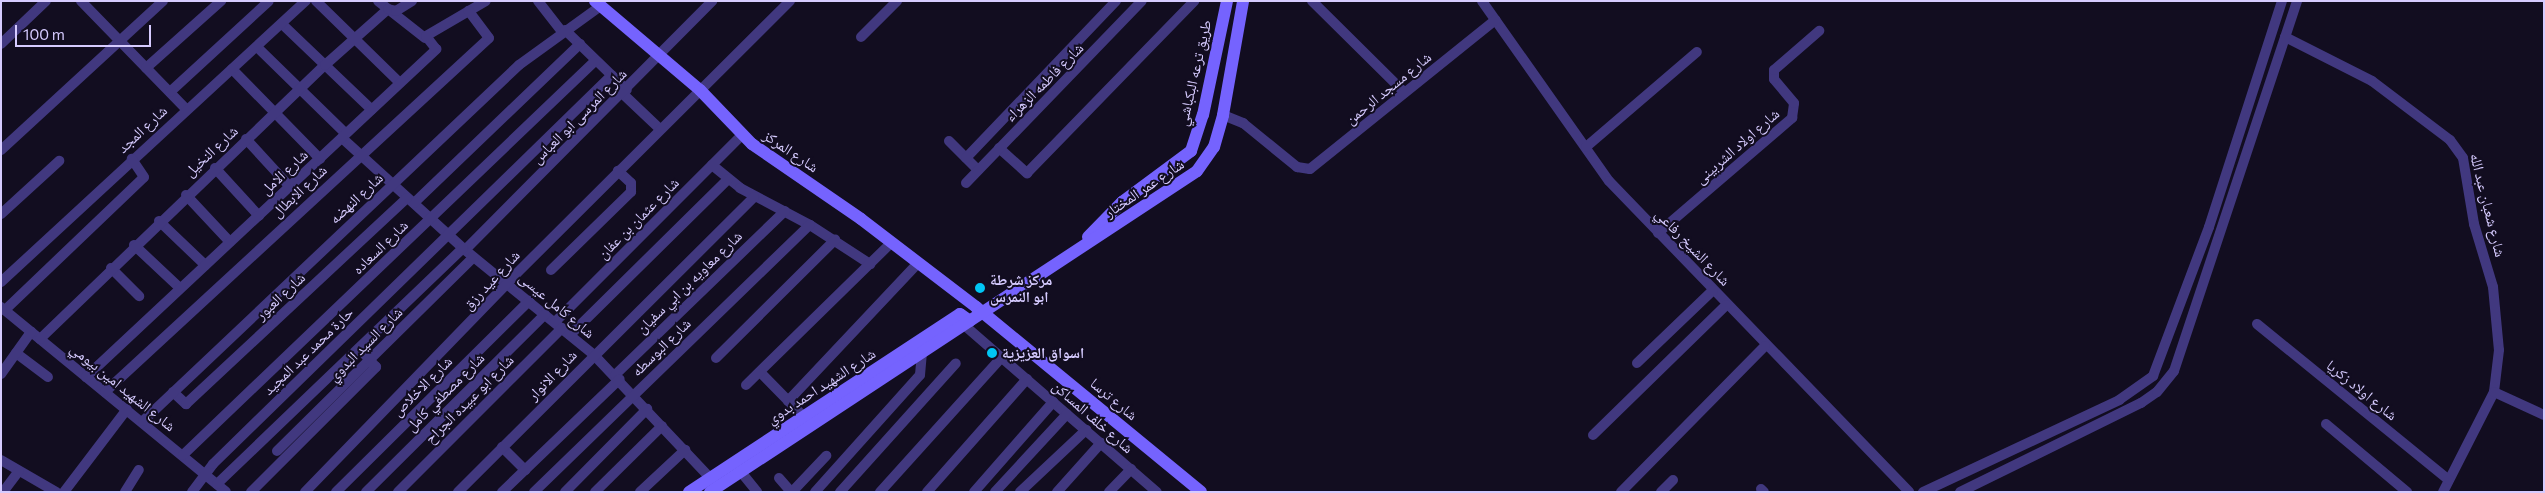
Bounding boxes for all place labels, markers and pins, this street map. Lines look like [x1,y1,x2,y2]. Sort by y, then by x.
place label: مركز شرطة ابو النمرس [990,270,1052,305]
marker: مركز شرطة ابو النمرس [974,282,986,294]
place label: اسواق العزيزية [1002,344,1084,362]
marker: اسواق العزيزية [986,347,998,359]

